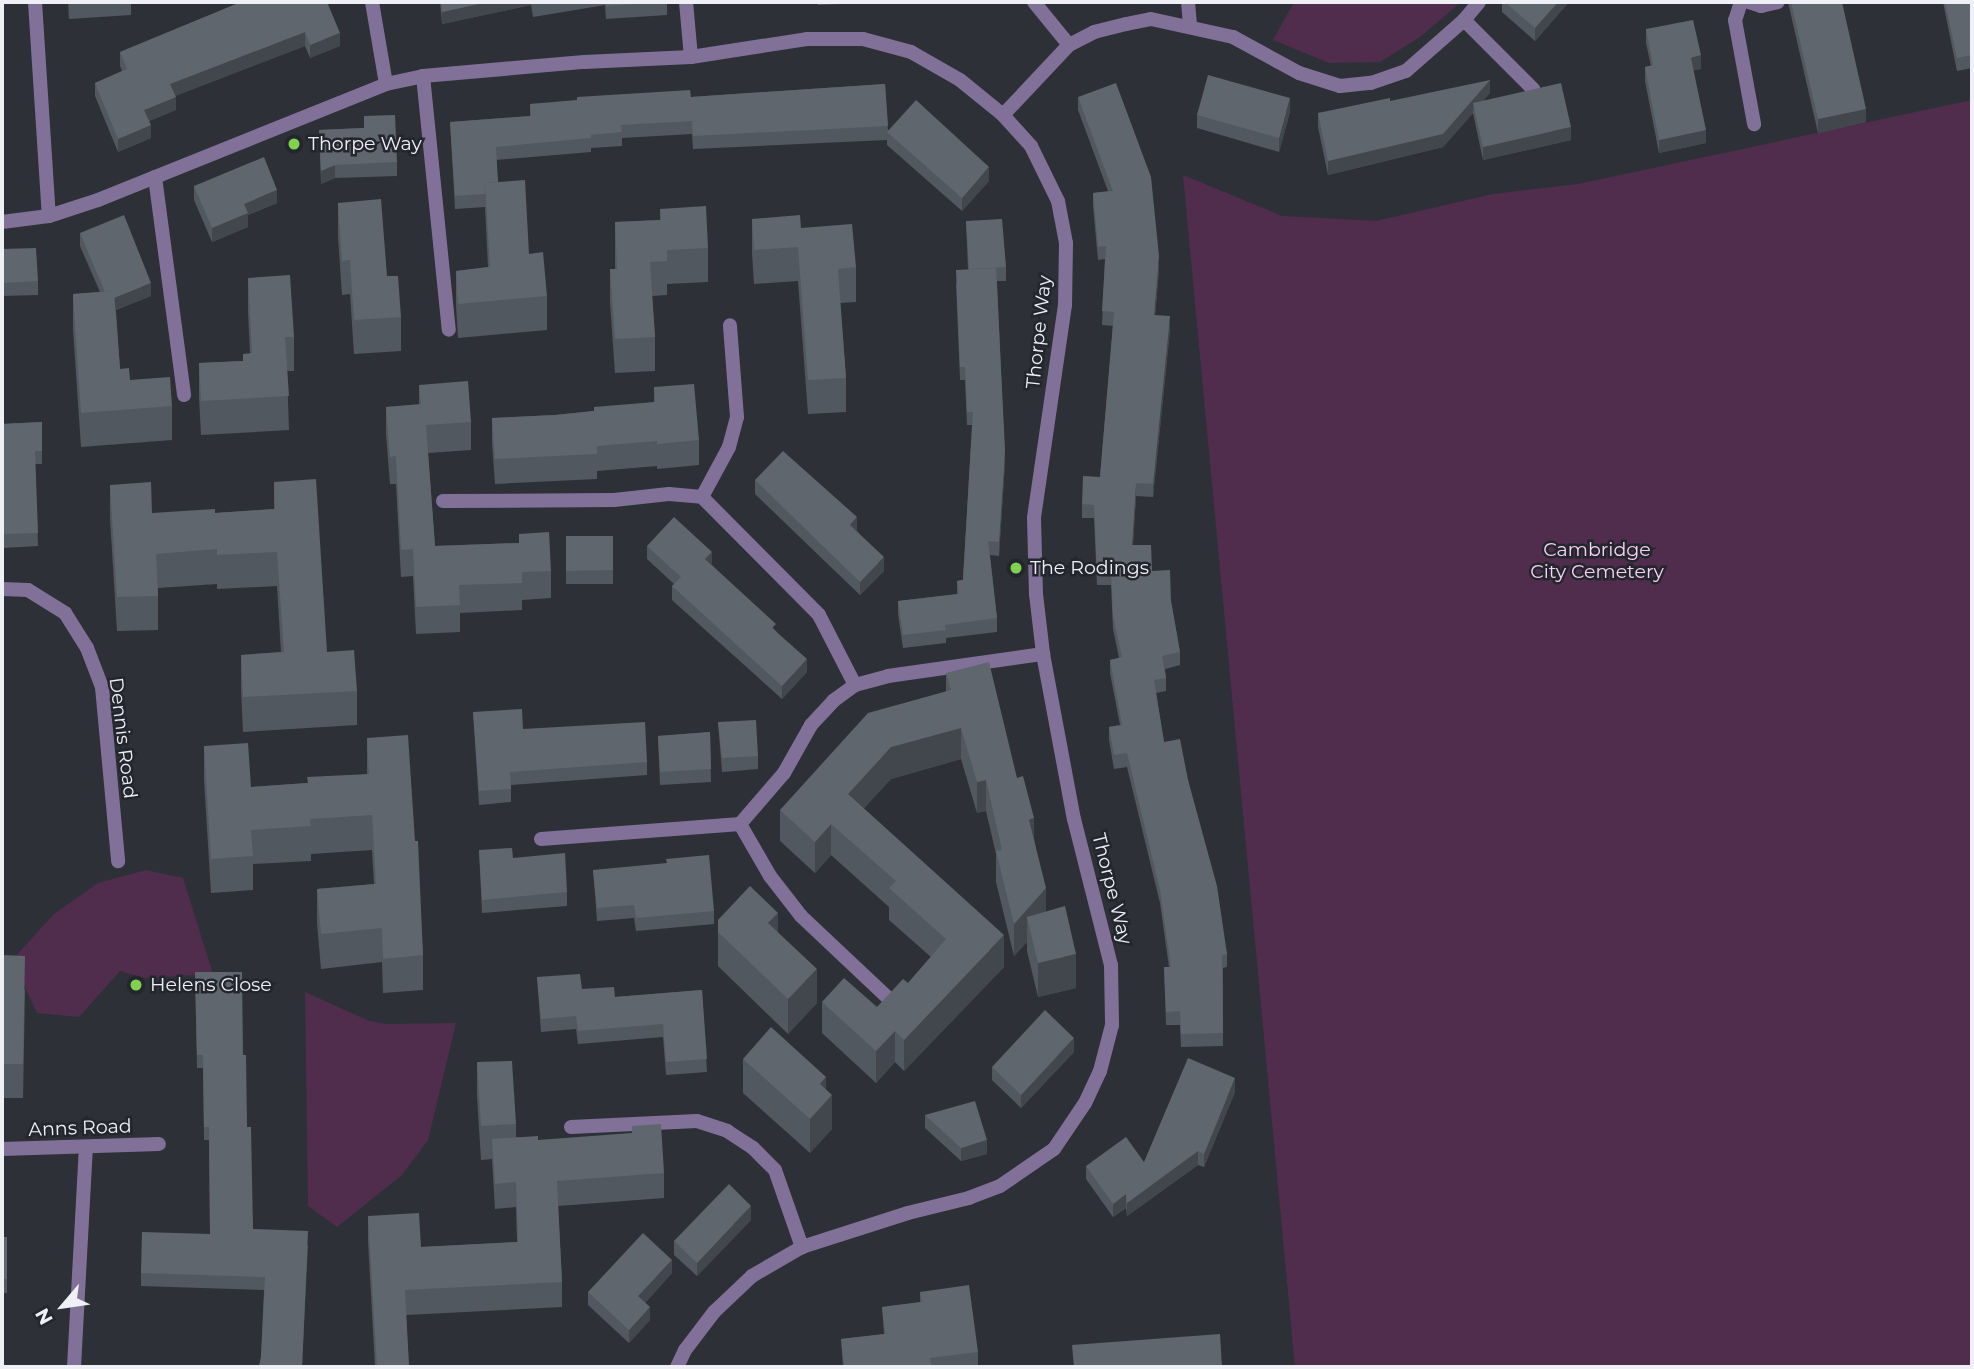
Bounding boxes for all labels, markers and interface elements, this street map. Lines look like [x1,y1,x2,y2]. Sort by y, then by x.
place label: Thorpe Way [308,133,422,155]
marker: Thorpe Way [286,136,302,152]
street label: Thorpe Way [1022,274,1056,390]
park label: Cambridge City Cemetery [1530,539,1664,583]
place label: The Rodings [1030,557,1149,579]
marker: The Rodings [1008,560,1024,576]
street label: Dennis Road [104,676,142,800]
street label: Thorpe Way [1087,831,1137,947]
place label: Helens Close [150,974,272,996]
marker: Helens Close [128,977,144,993]
street label: Anns Road [28,1115,132,1141]
north arrow [28,1271,98,1341]
text: N [30,1304,58,1329]

